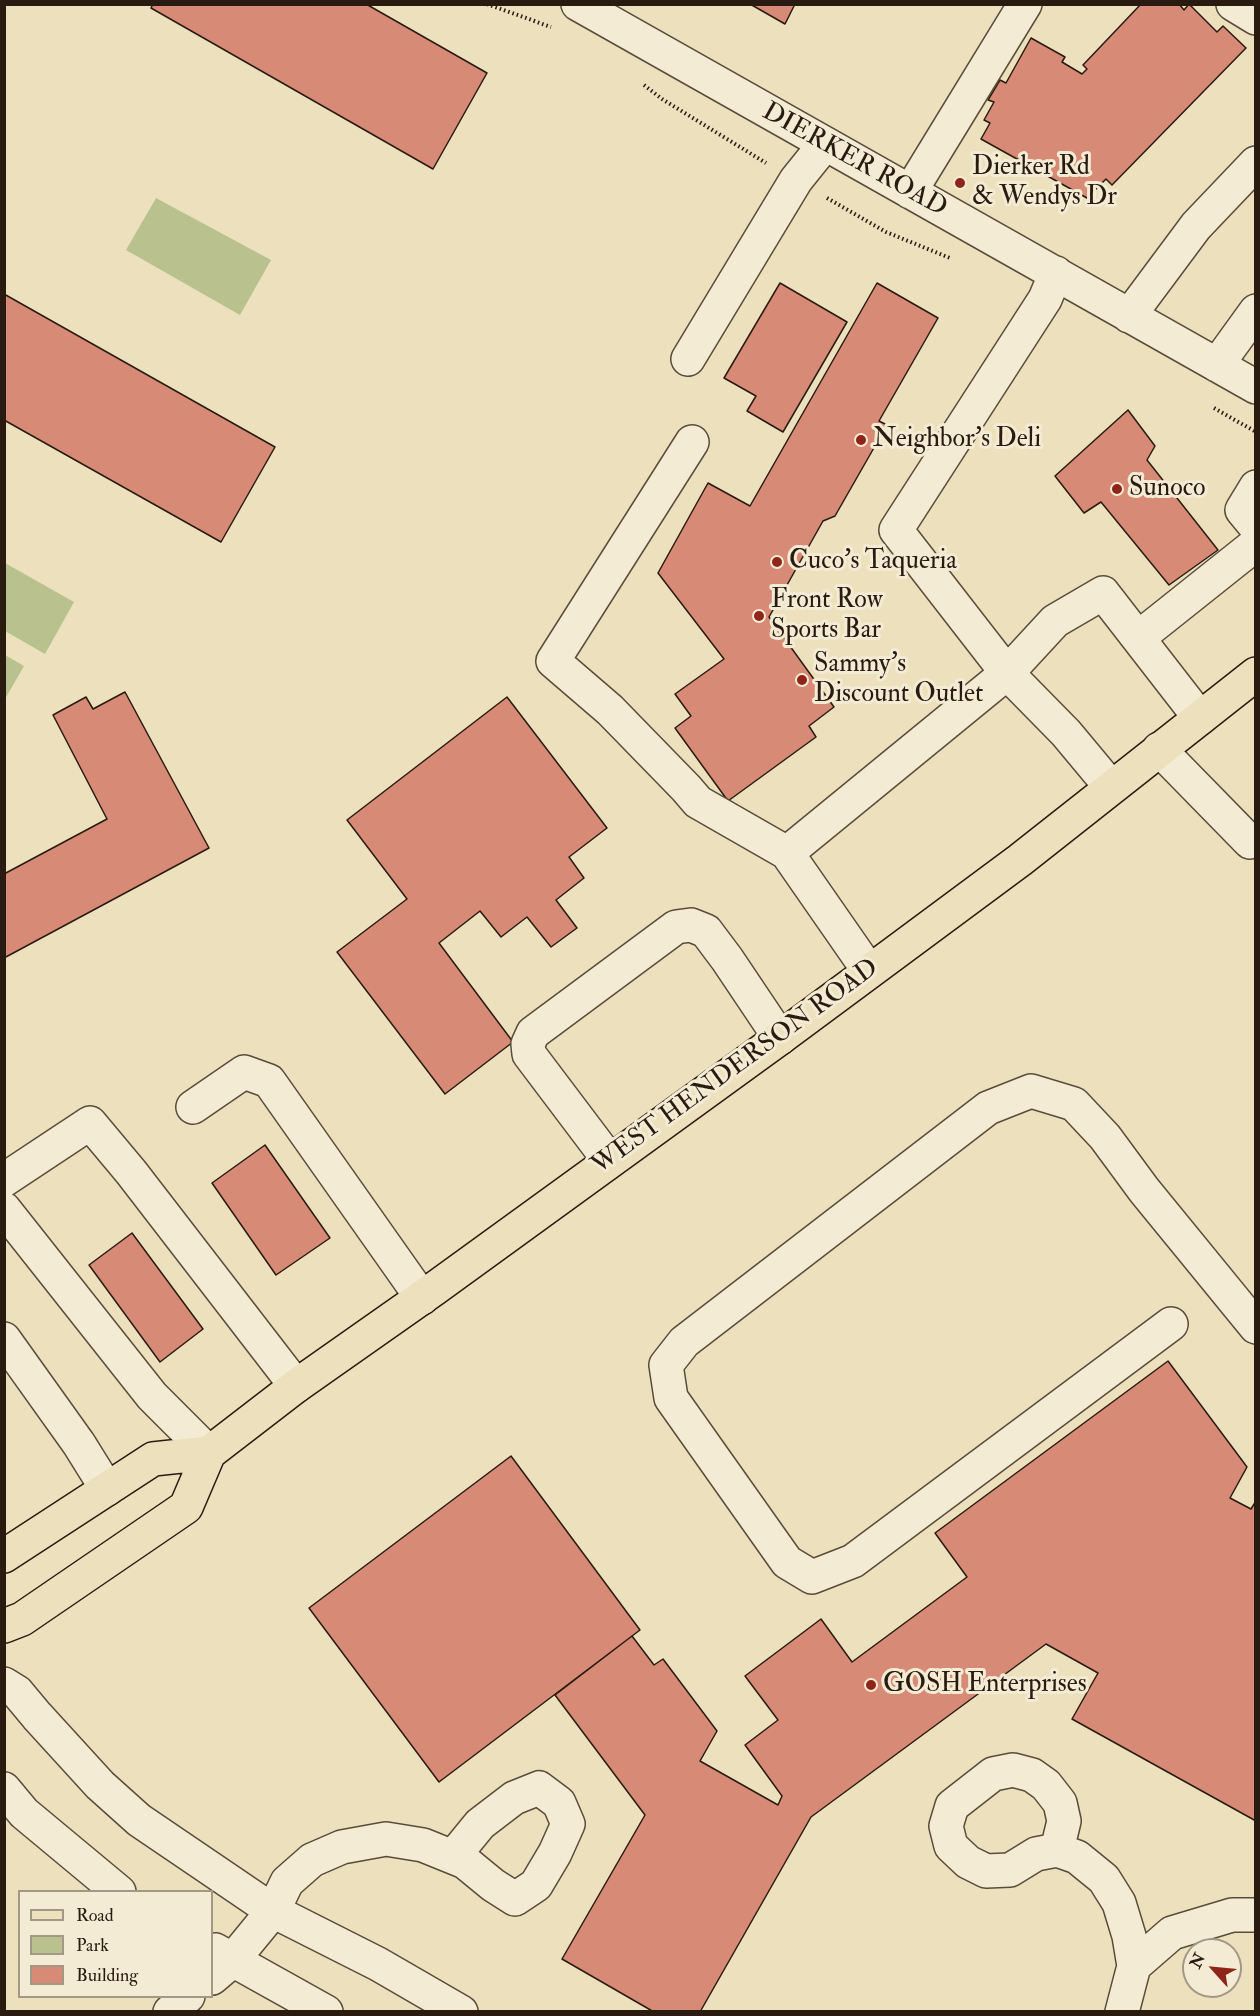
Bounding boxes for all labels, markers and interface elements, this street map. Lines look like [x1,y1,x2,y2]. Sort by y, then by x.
street label: DIERKER ROAD [756,97,952,225]
place label: Dierker Rd & Wendys Dr [972,152,1117,213]
marker: Dierker Rd & Wendys Dr [953,176,967,190]
place label: Neighbor's Deli [873,424,1041,456]
marker: Neighbor's Deli [854,433,868,447]
place label: Sunoco [1129,473,1206,505]
marker: Sunoco [1110,482,1124,496]
place label: Cuco's Taqueria [789,546,957,578]
marker: Cuco's Taqueria [770,555,784,569]
place label: Front Row Sports Bar [771,585,883,646]
marker: Front Row Sports Bar [752,609,766,623]
place label: Sammy's Discount Outlet [814,649,983,710]
marker: Sammy's Discount Outlet [795,673,809,687]
street label: WEST HENDERSON ROAD [587,954,885,1182]
place label: GOSH Enterprises [883,1669,1087,1701]
marker: GOSH Enterprises [864,1678,878,1692]
legend [18,1890,213,1998]
text: Road [76,1904,114,1927]
text: Park [76,1934,109,1957]
north arrow [1182,1938,1242,1998]
text: N [1186,1950,1210,1972]
text: Building [76,1964,138,1987]

